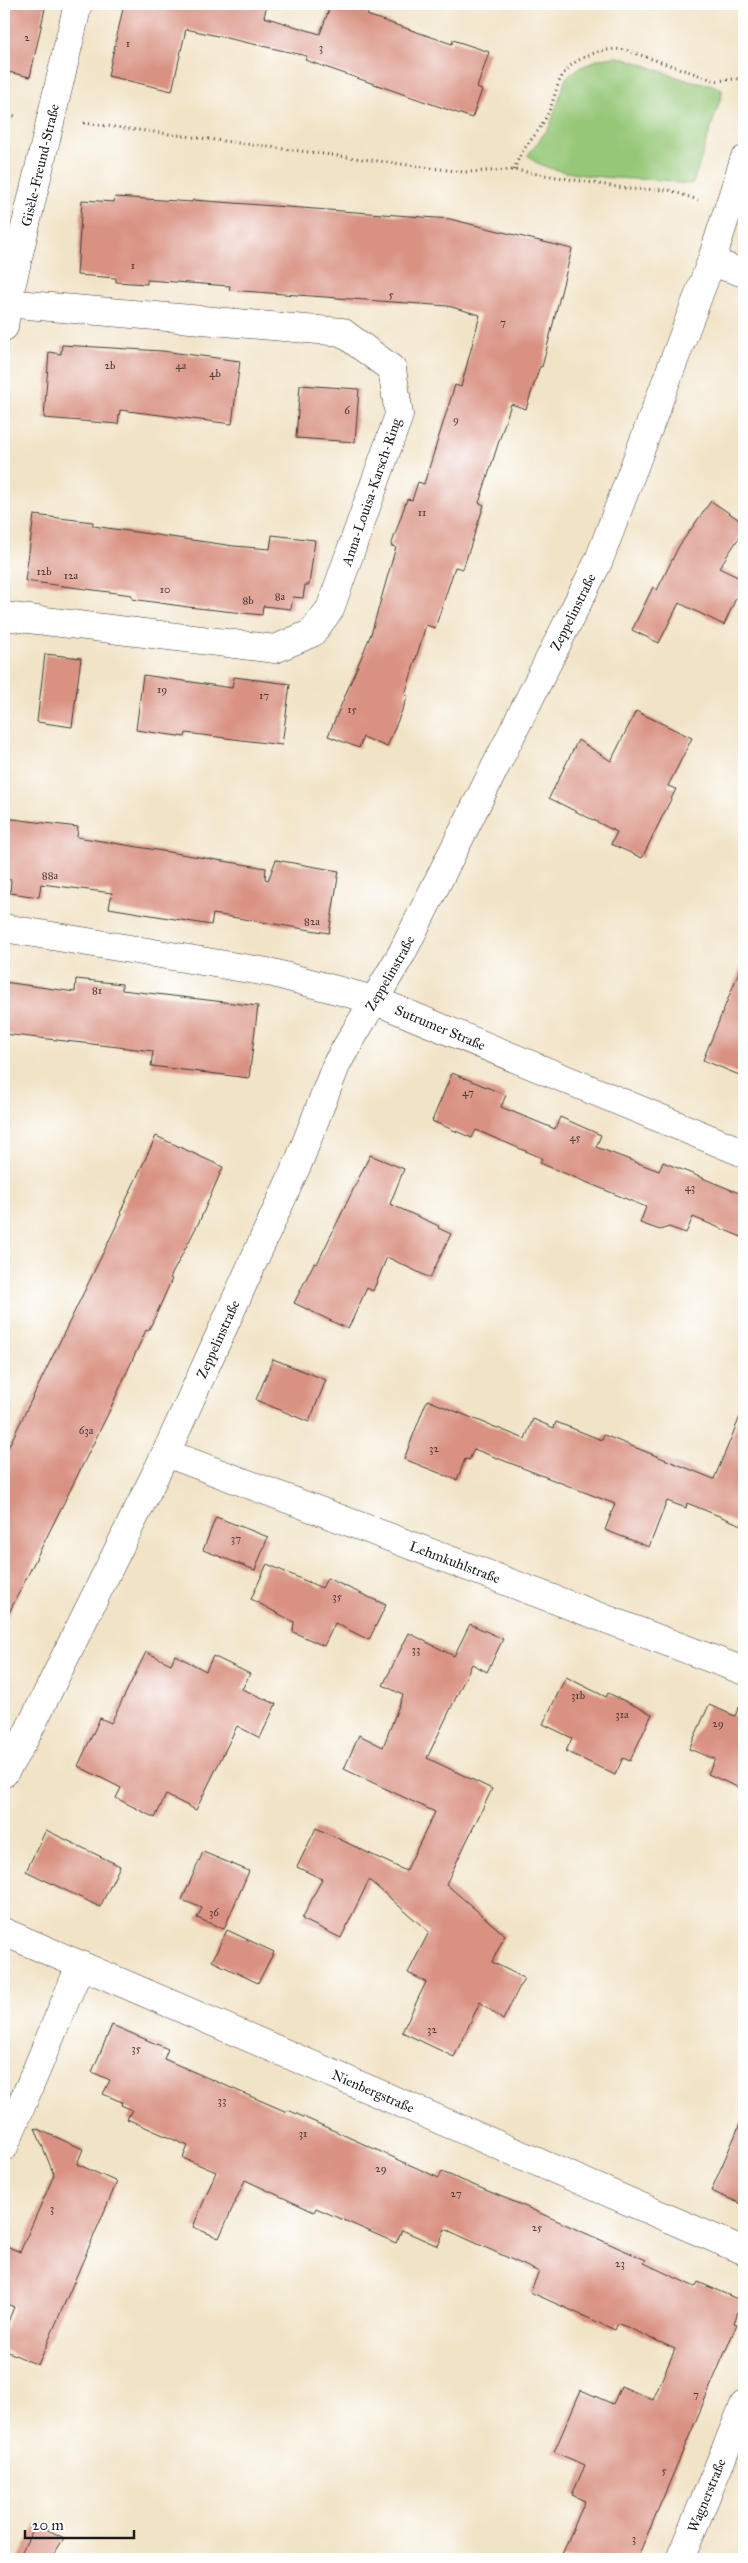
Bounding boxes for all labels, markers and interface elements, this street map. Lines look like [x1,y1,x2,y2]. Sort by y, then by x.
house number: 2 [24,31,30,44]
house number: 1 [126,37,130,50]
house number: 3 [319,41,323,54]
street label: Gisèle-Freund-Straße [18,102,63,228]
house number: 1 [131,259,135,272]
house number: 5 [388,288,394,301]
house number: 7 [500,316,506,329]
house number: 2b [105,359,115,372]
house number: 4a [176,359,187,372]
house number: 4b [209,367,221,380]
house number: 6 [344,404,350,417]
house number: 9 [453,413,459,426]
street label: Anna-Louisa-Karsch-Ring [338,416,405,569]
house number: 11 [418,506,426,519]
house number: 12b [36,565,52,578]
house number: 12a [64,569,79,582]
street label: Zeppelinstraße [547,571,600,654]
house number: 10 [160,583,170,596]
house number: 8a [275,590,286,603]
house number: 8b [242,594,254,607]
house number: 19 [157,683,167,696]
house number: 17 [259,689,269,702]
house number: 15 [347,703,357,716]
house number: 88a [42,869,59,882]
house number: 82a [304,915,320,928]
street label: Zeppelinstraße [362,933,418,1014]
house number: 81 [92,984,102,997]
street label: Sutrumer Straße [392,1002,488,1054]
house number: 47 [462,1086,474,1099]
house number: 45 [569,1131,581,1144]
house number: 43 [685,1181,695,1194]
street label: Zeppelinstraße [193,1297,244,1381]
house number: 63a [79,1424,94,1437]
house number: 32 [429,1442,439,1455]
house number: 37 [231,1532,241,1545]
street label: Lehmkuhlstraße [407,1538,503,1587]
house number: 35 [332,1590,342,1603]
house number: 33 [412,1643,420,1656]
house number: 31b [571,1689,585,1702]
house number: 31a [615,1708,629,1721]
house number: 29 [712,1717,724,1730]
house number: 36 [209,1906,219,1919]
house number: 32 [427,2023,437,2036]
house number: 35 [131,2042,141,2055]
street label: Nienbergstraße [329,2066,417,2117]
house number: 33 [218,2094,226,2107]
house number: 31 [299,2127,307,2140]
house number: 29 [375,2162,387,2175]
house number: 27 [451,2187,462,2200]
house number: 3 [50,2202,54,2215]
house number: 25 [532,2221,542,2234]
house number: 23 [615,2257,625,2270]
house number: 7 [693,2388,699,2401]
street label: Wagnerstraße [684,2456,730,2535]
house number: 5 [661,2464,667,2477]
scale bar [25,2508,134,2540]
text: 20 m [32,2516,64,2534]
house number: 3 [632,2532,636,2545]

